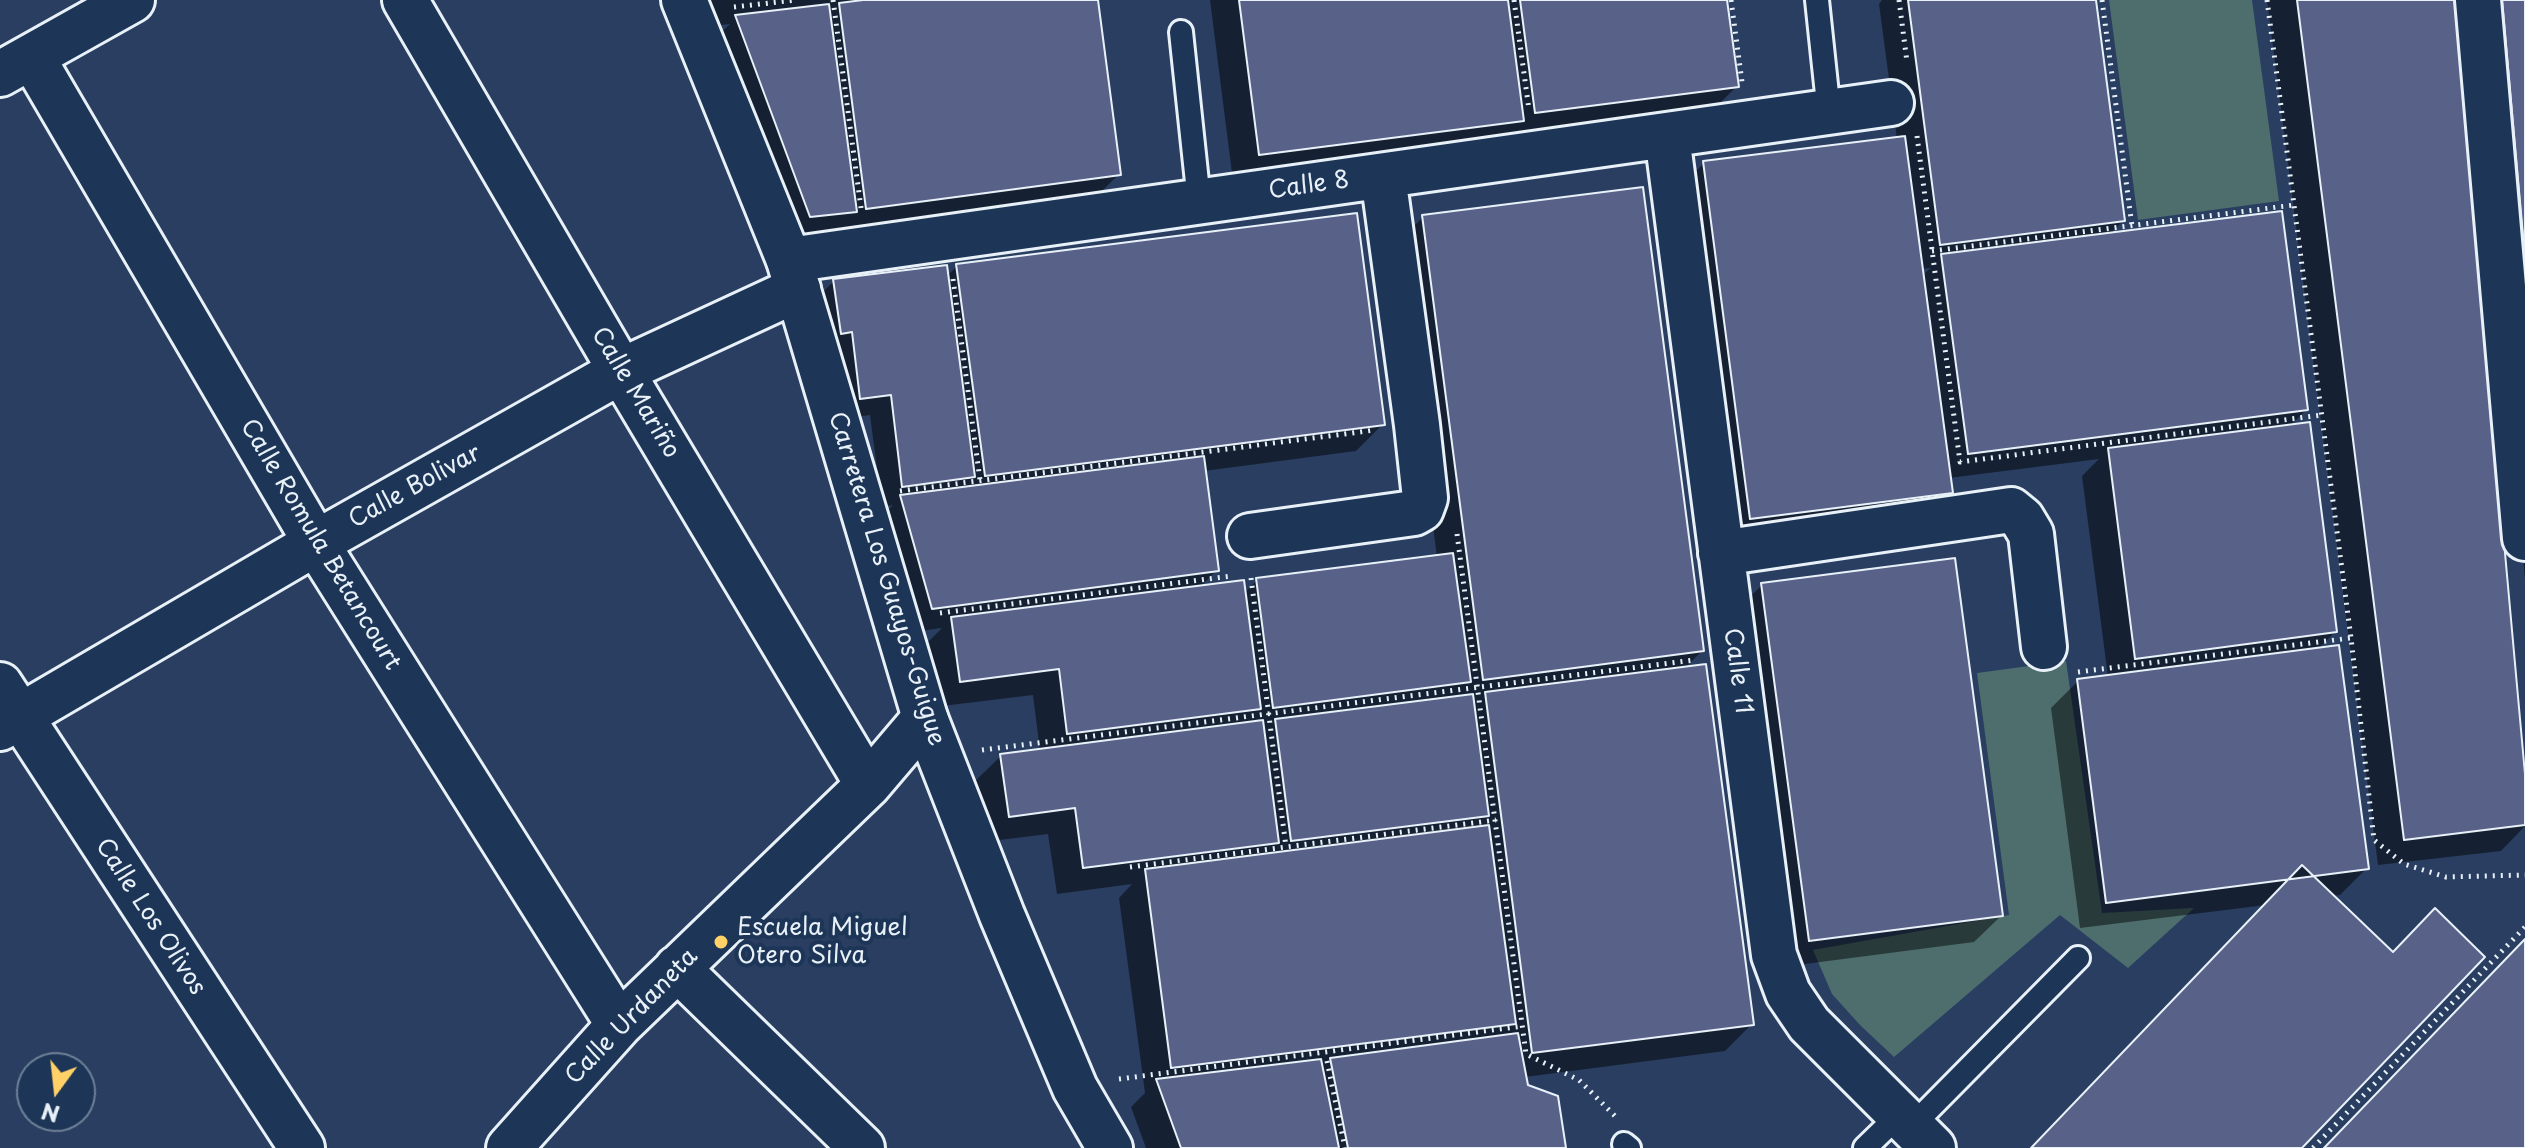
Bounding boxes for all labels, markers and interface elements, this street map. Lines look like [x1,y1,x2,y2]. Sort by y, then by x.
street label: Calle 8 [1267,166,1351,206]
street label: Calle Mariño [585,322,685,464]
street label: Carretera Los Guayos-Guigue [821,409,951,749]
street label: Calle Romula Betancourt [234,414,406,676]
street label: Calle Bolivar [344,439,486,535]
street label: Calle 11 [1717,626,1757,716]
street label: Calle Los Olivos [89,833,211,1001]
place label: Escuela Miguel Otero Silva [737,914,908,970]
marker: Escuela Miguel Otero Silva [712,933,730,951]
street label: Calle Urdaneta [560,943,704,1091]
north arrow [16,1052,96,1132]
text: N [37,1096,63,1132]

